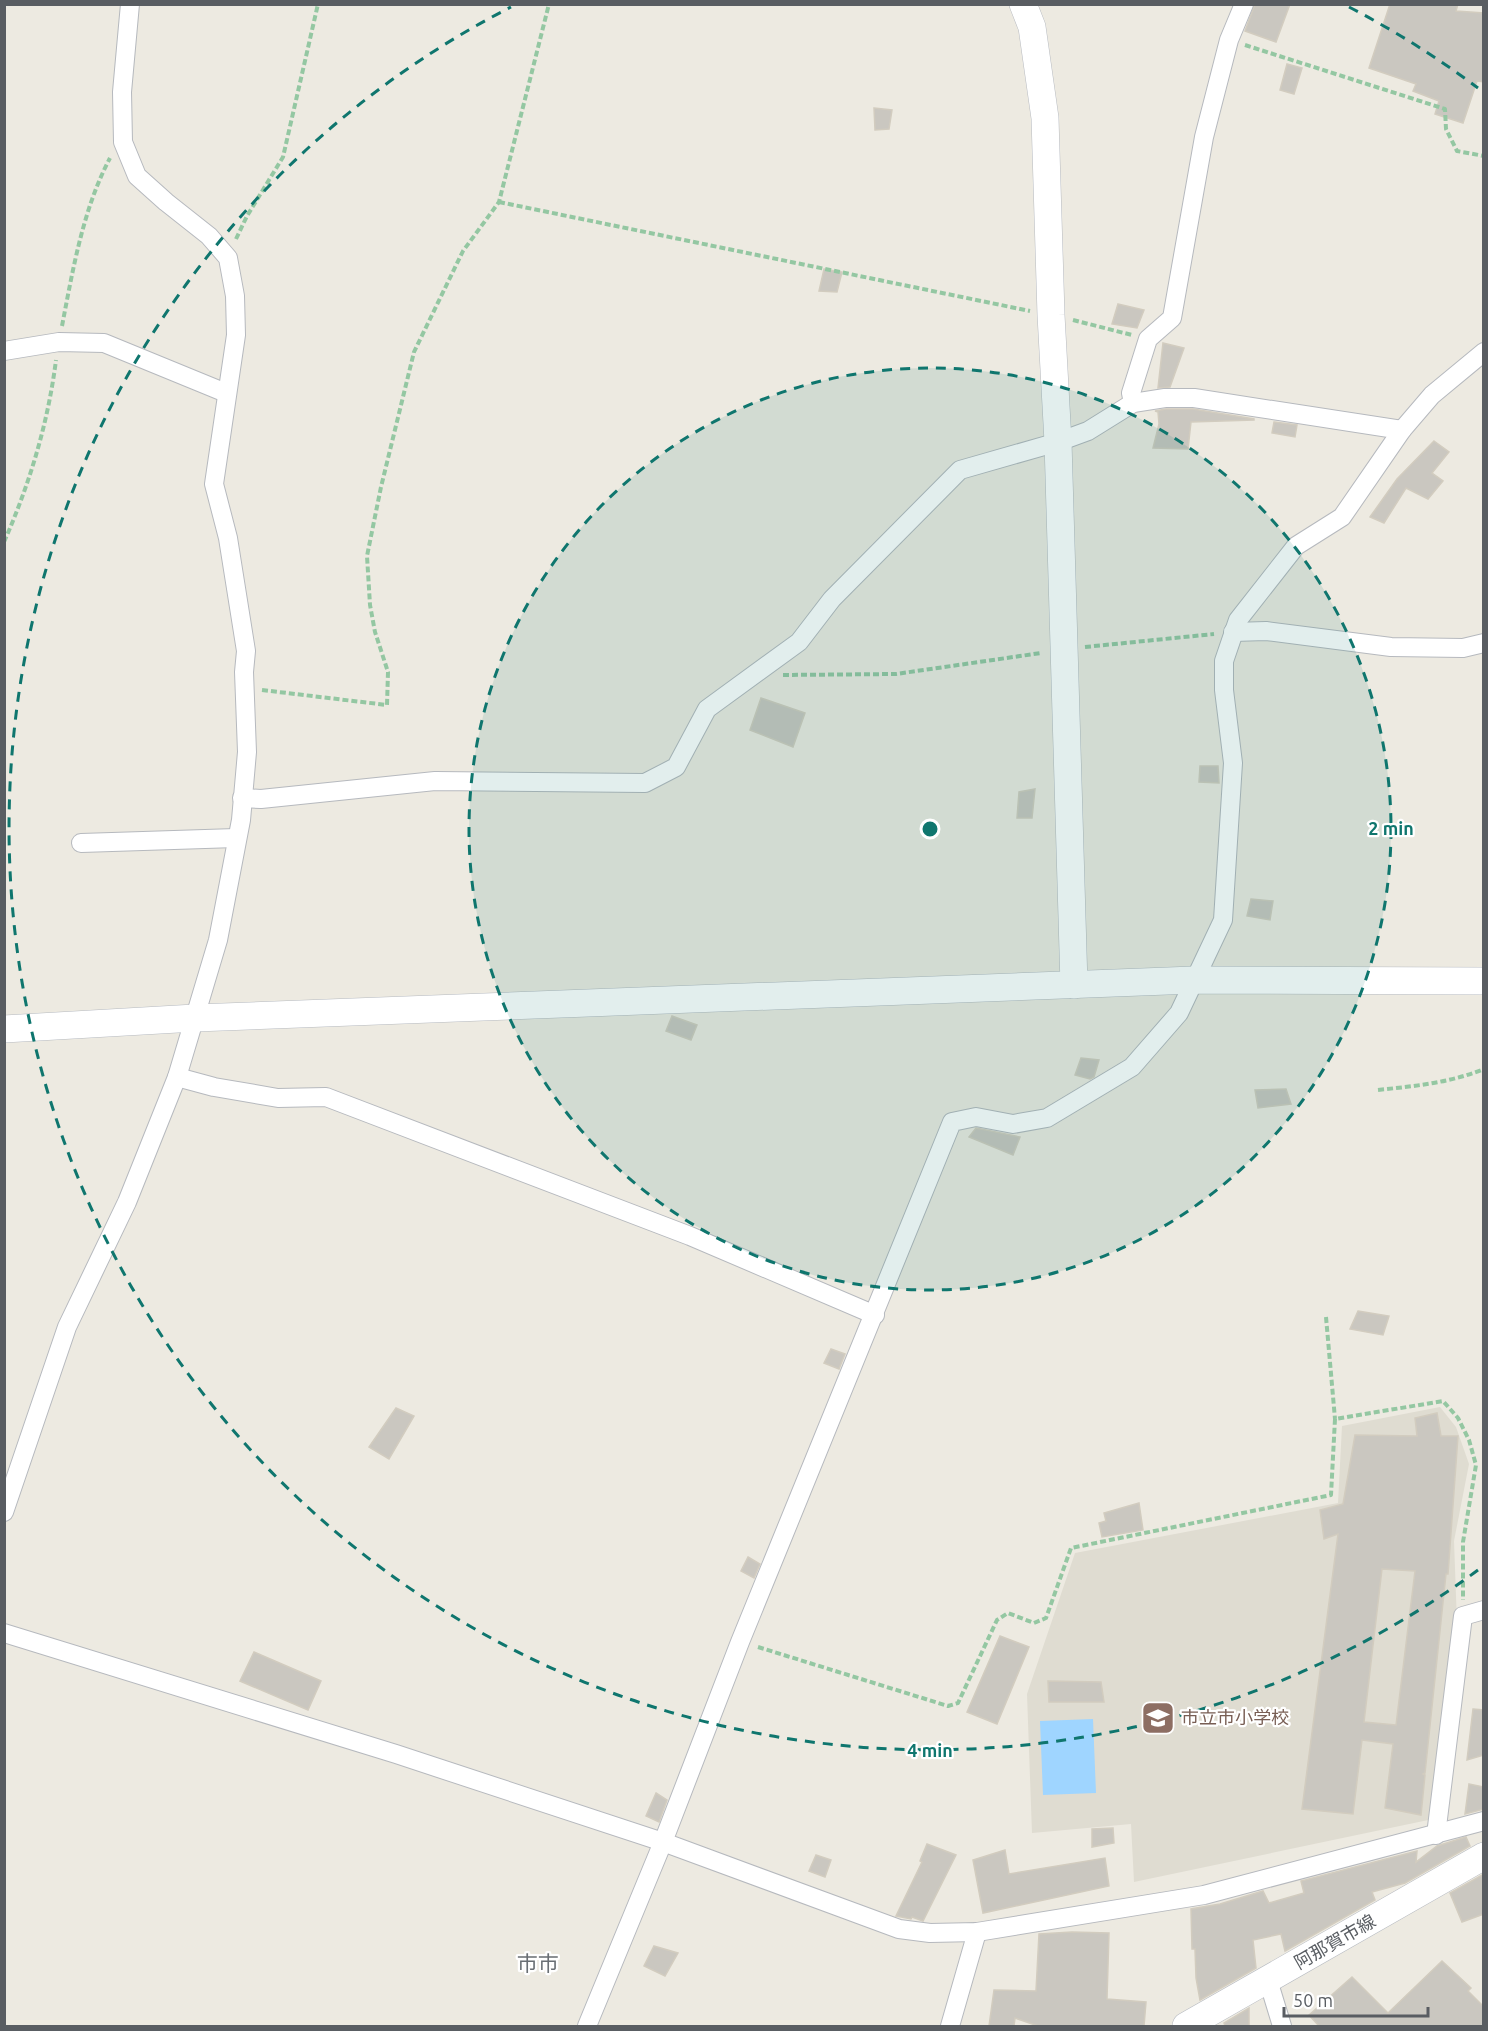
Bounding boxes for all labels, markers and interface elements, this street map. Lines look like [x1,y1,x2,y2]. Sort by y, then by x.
text: 2 min [1368,818,1414,838]
centre of rings [920,819,940,839]
school or university icon: 市立市小学校 [1140,1700,1176,1736]
place label: 市立市小学校 [1181,1707,1289,1727]
text: 4 min [907,1740,953,1760]
street label: 阿那賀市線 [1291,1910,1378,1972]
district label: 市市 [517,1951,559,1975]
scale bar [1284,1980,1428,2018]
text: 50 m [1293,1990,1333,2010]

